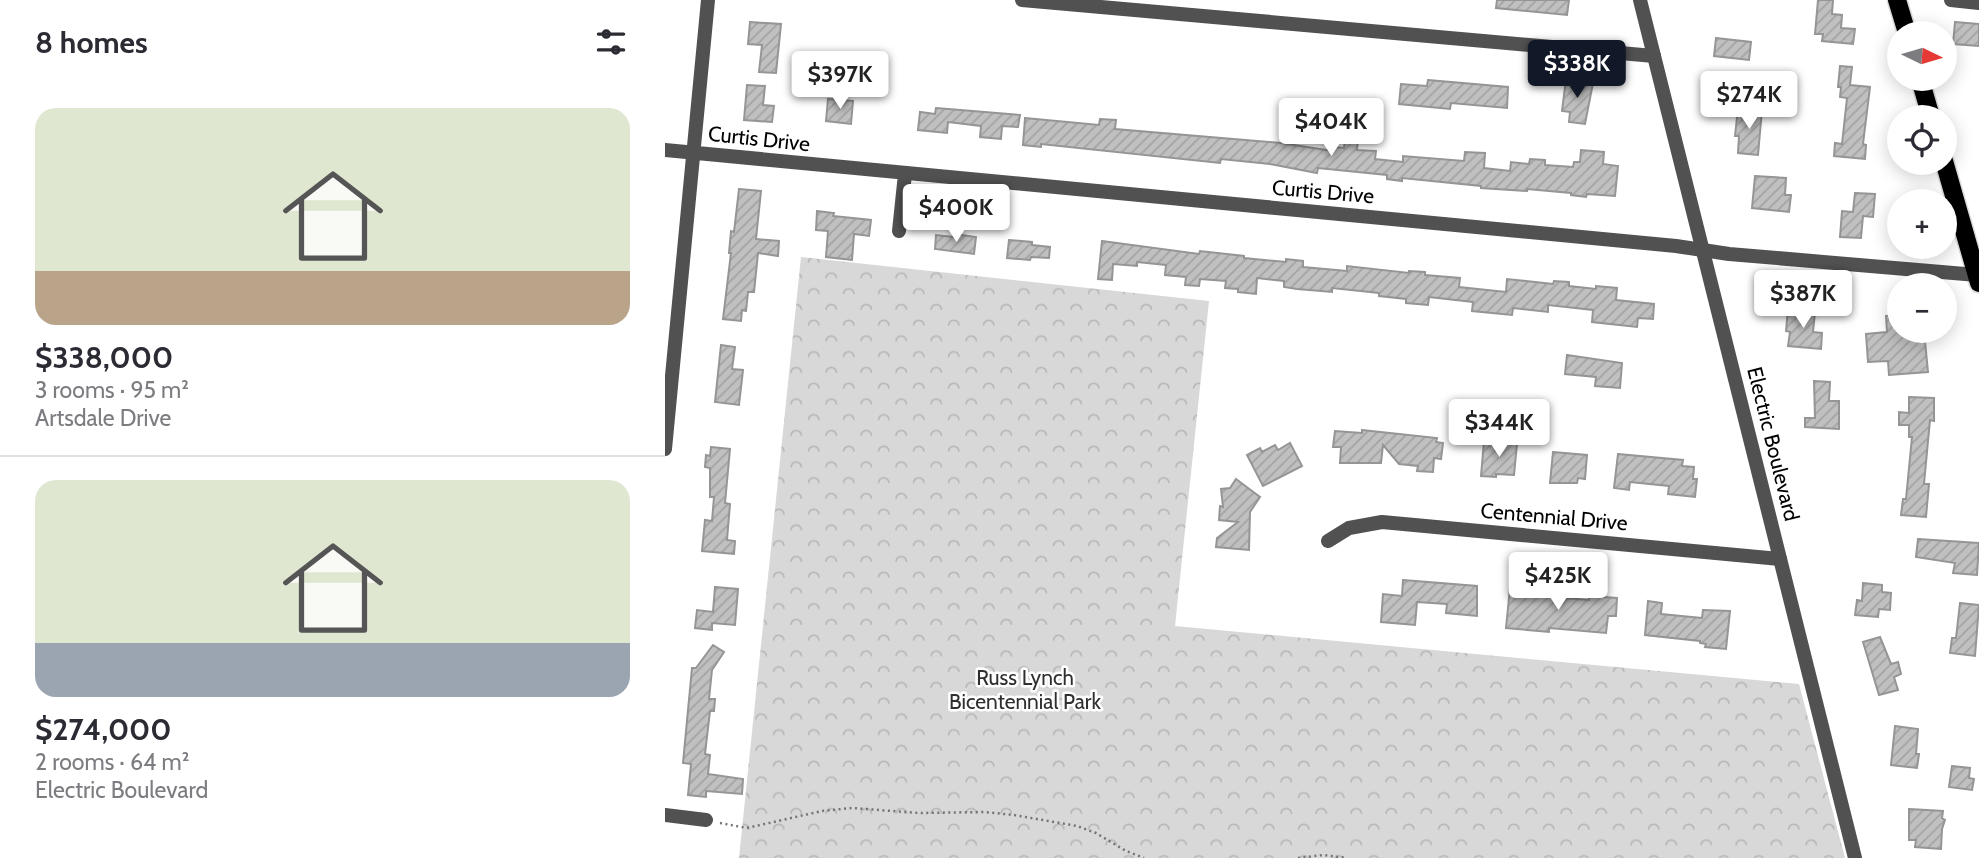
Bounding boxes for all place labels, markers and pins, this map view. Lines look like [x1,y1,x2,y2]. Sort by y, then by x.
pin: $338K [1528,41,1626,100]
pin: $397K [791,52,889,111]
pin: $274K [1700,72,1798,131]
pin: $404K [1282,99,1380,158]
pin: $400K [907,184,1005,244]
pin: $387K [1754,270,1852,330]
pin: $344K [1450,400,1548,459]
pin: $425K [1509,552,1607,612]

